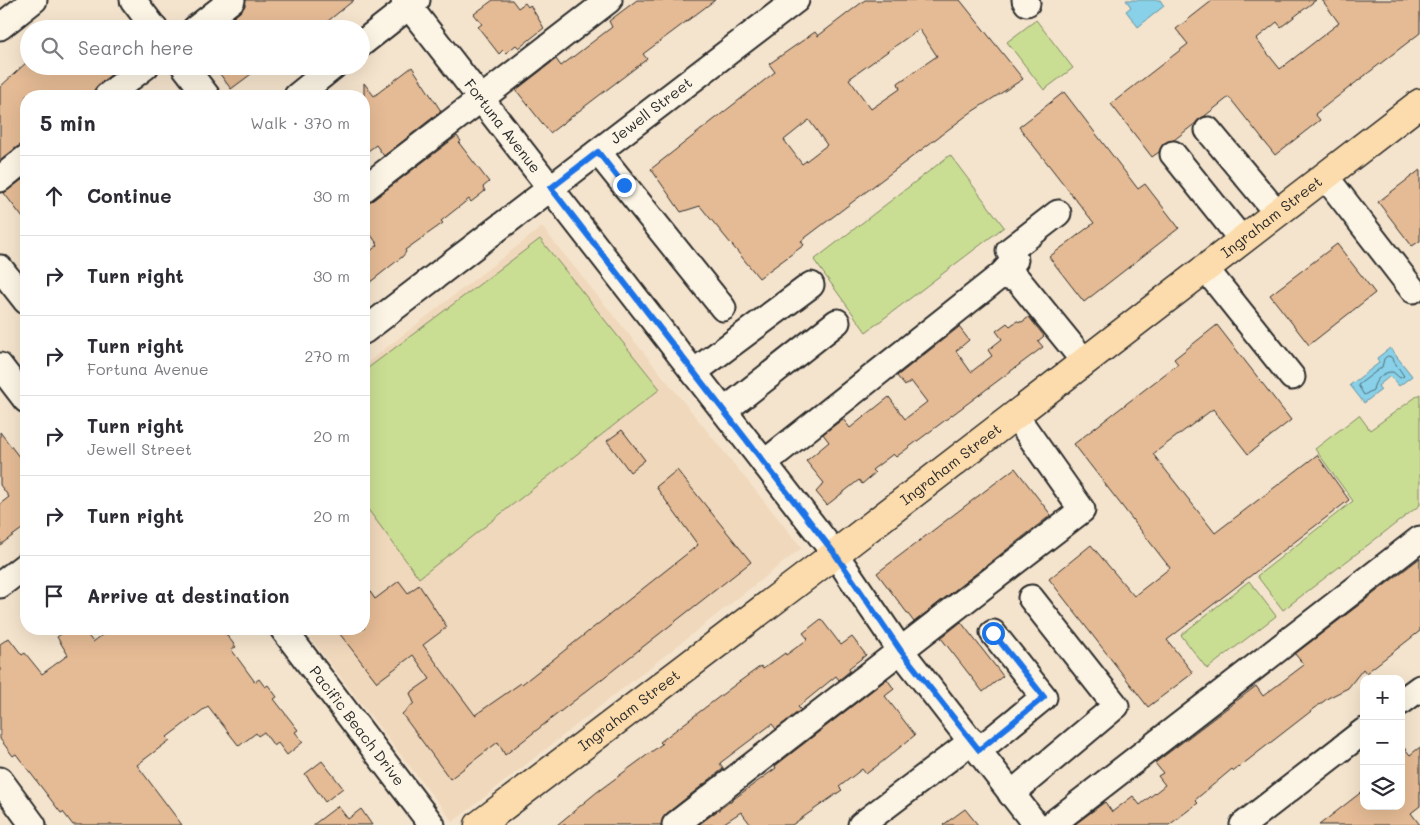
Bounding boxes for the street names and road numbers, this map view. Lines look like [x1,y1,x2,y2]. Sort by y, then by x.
street label: Jewell Street [606,72,696,148]
street label: Fortuna Avenue [460,75,546,177]
street label: Ingraham Street [1216,171,1326,262]
street label: Ingraham Street [896,418,1005,509]
street label: Pacific Beach Drive [306,661,410,790]
street label: Ingraham Street [574,665,684,755]

